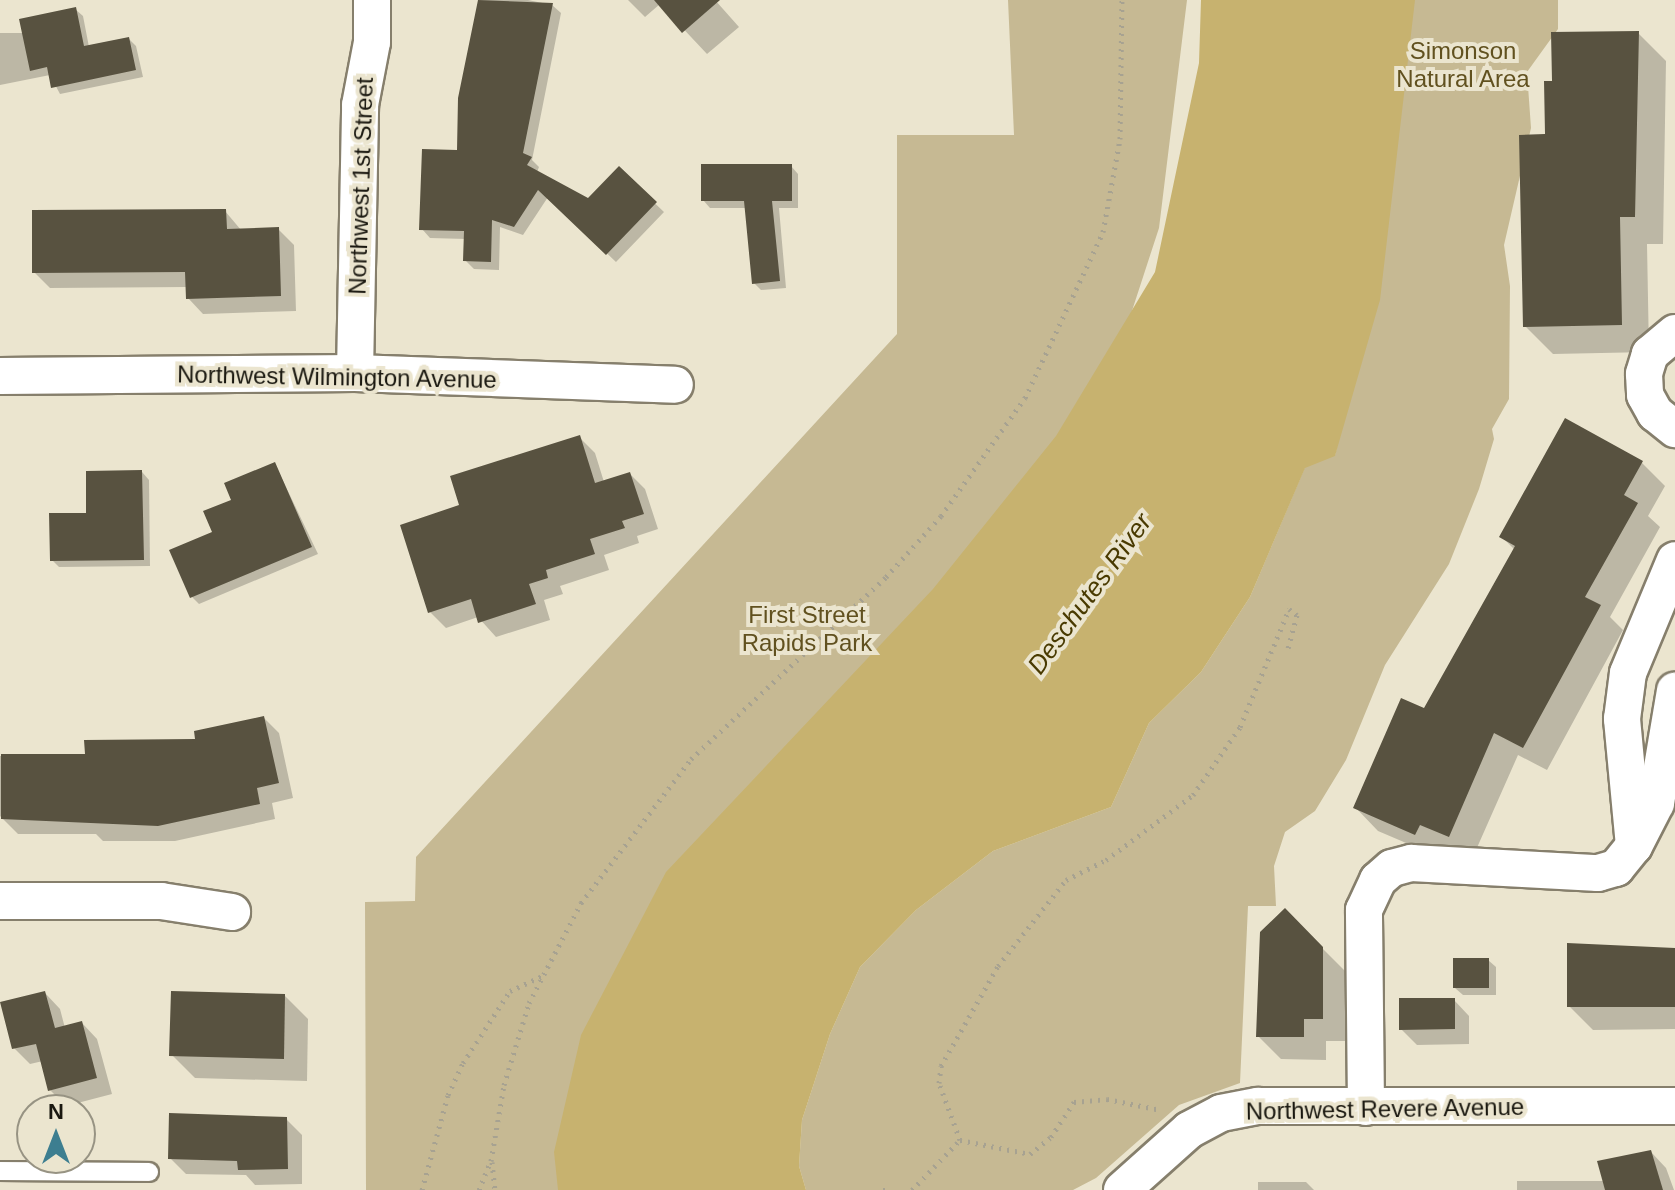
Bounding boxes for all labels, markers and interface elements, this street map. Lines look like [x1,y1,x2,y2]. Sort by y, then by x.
park label: Simonson Natural Area [1396,37,1530,93]
street label: Northwest 1st Street [343,77,379,295]
street label: Northwest Wilmington Avenue [176,360,498,394]
water label: Deschutes River [1021,508,1159,680]
park label: First Street Rapids Park [742,601,872,657]
street label: Northwest Revere Avenue [1245,1092,1525,1126]
north arrow [16,1094,96,1174]
text: N [48,1099,64,1124]

